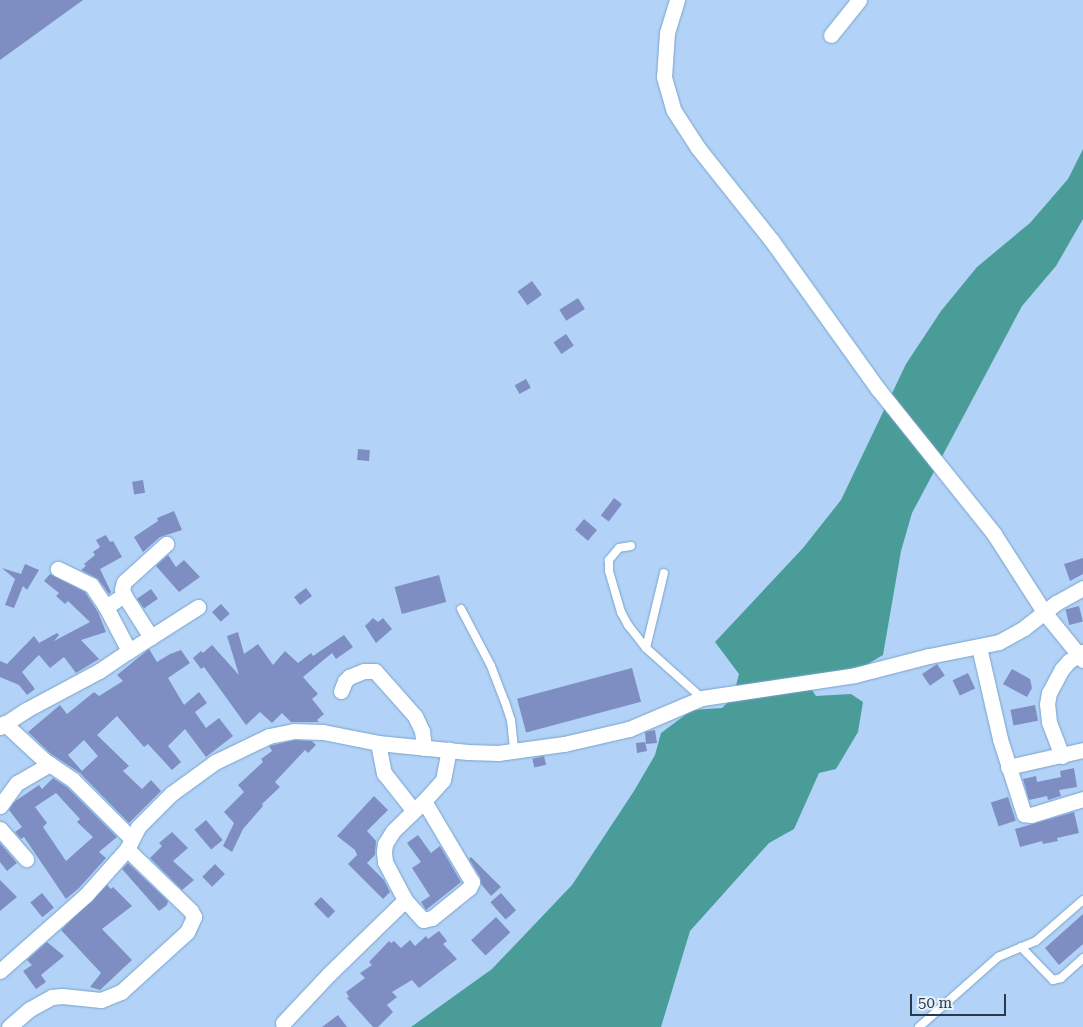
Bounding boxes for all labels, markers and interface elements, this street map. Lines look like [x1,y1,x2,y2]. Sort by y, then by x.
scale bar [913,984,1009,1016]
text: 50 m [918,994,952,1012]

